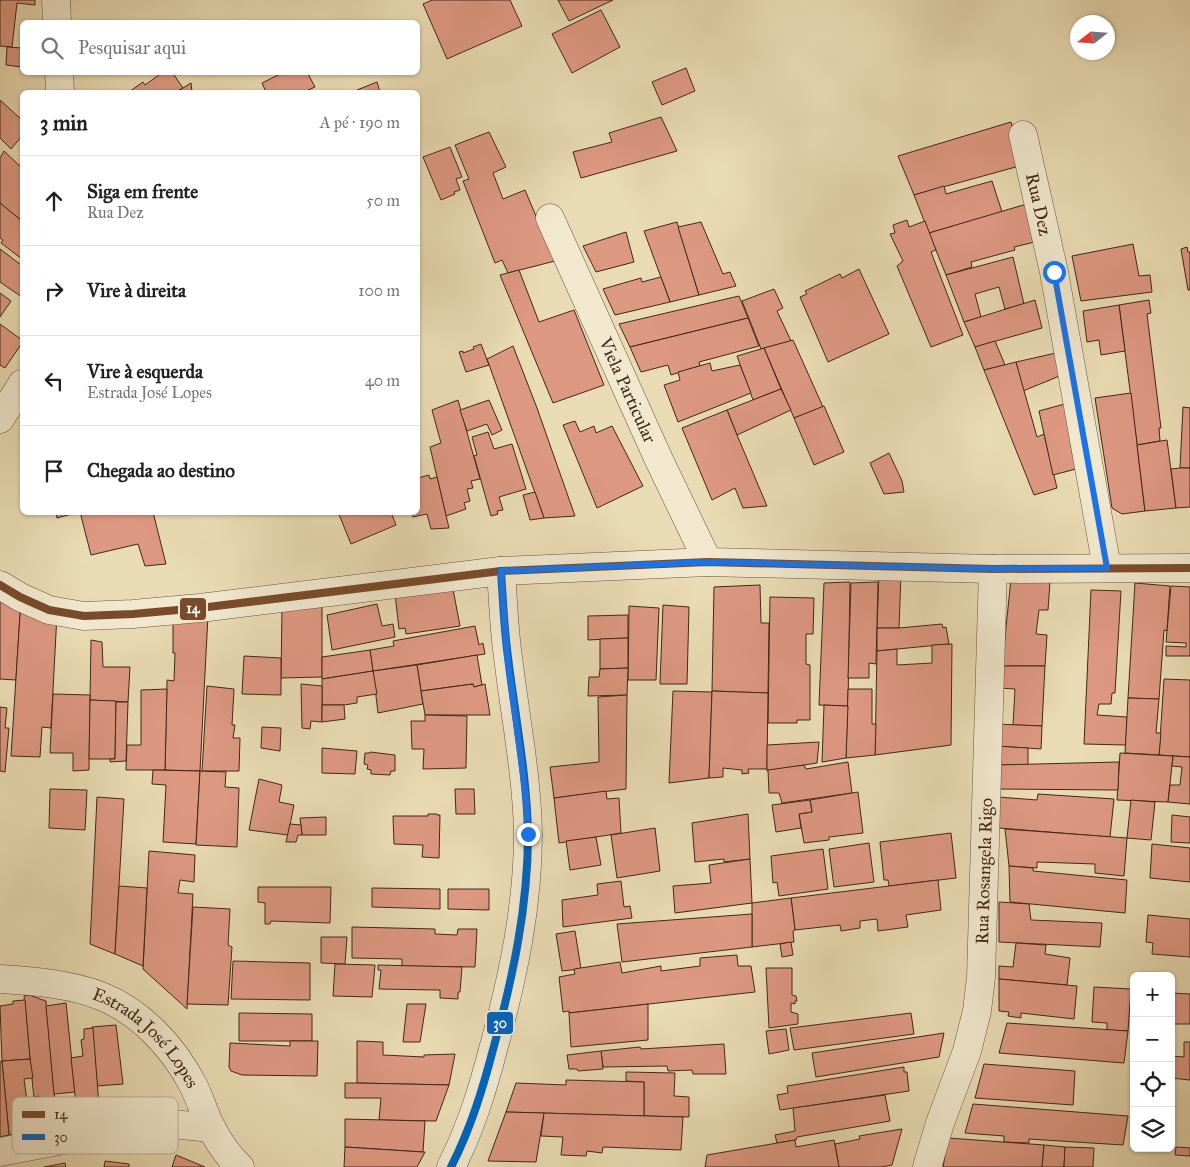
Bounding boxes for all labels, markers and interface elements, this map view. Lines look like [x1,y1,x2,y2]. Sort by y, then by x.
north arrow [1070,15,1115,60]
search box [20,20,420,75]
icon: search [38,34,66,62]
text: Pesquisar aqui [78,36,186,59]
text: 3 min [40,110,88,136]
text: A pé · 190 m [320,113,400,132]
street label: Rua Dez [1021,171,1056,238]
text: Siga em frente [87,180,198,203]
icon: ahead [40,187,68,215]
text: 50 m [366,191,400,210]
text: Rua Dez [87,203,144,222]
route start [1043,261,1066,284]
icon: right [40,277,68,305]
text: Vire à direita [87,279,186,302]
text: 100 m [358,281,400,300]
street label: Viela Particular [594,333,661,447]
text: Vire à esquerda [87,360,203,383]
icon: left [40,367,68,395]
text: 40 m [365,371,400,390]
text: Estrada José Lopes [87,383,212,402]
icon: arrive [40,457,68,485]
text: Chegada ao destino [87,459,235,482]
line badge: 14 [179,597,207,621]
text: 14 [186,600,201,618]
street label: Rua Rosangela Rigo [971,798,998,945]
route end [517,823,540,846]
map controls [1130,972,1175,1152]
button: + [1130,972,1175,1017]
street label: Estrada José Lopes [90,983,204,1092]
line badge: 30 [486,1011,514,1035]
text: 30 [493,1015,507,1033]
button: − [1130,1017,1175,1062]
button: locate [1130,1062,1175,1107]
legend [12,1097,178,1154]
text: 14 [54,1106,69,1123]
button: layers [1130,1107,1175,1152]
text: 30 [54,1129,68,1146]

